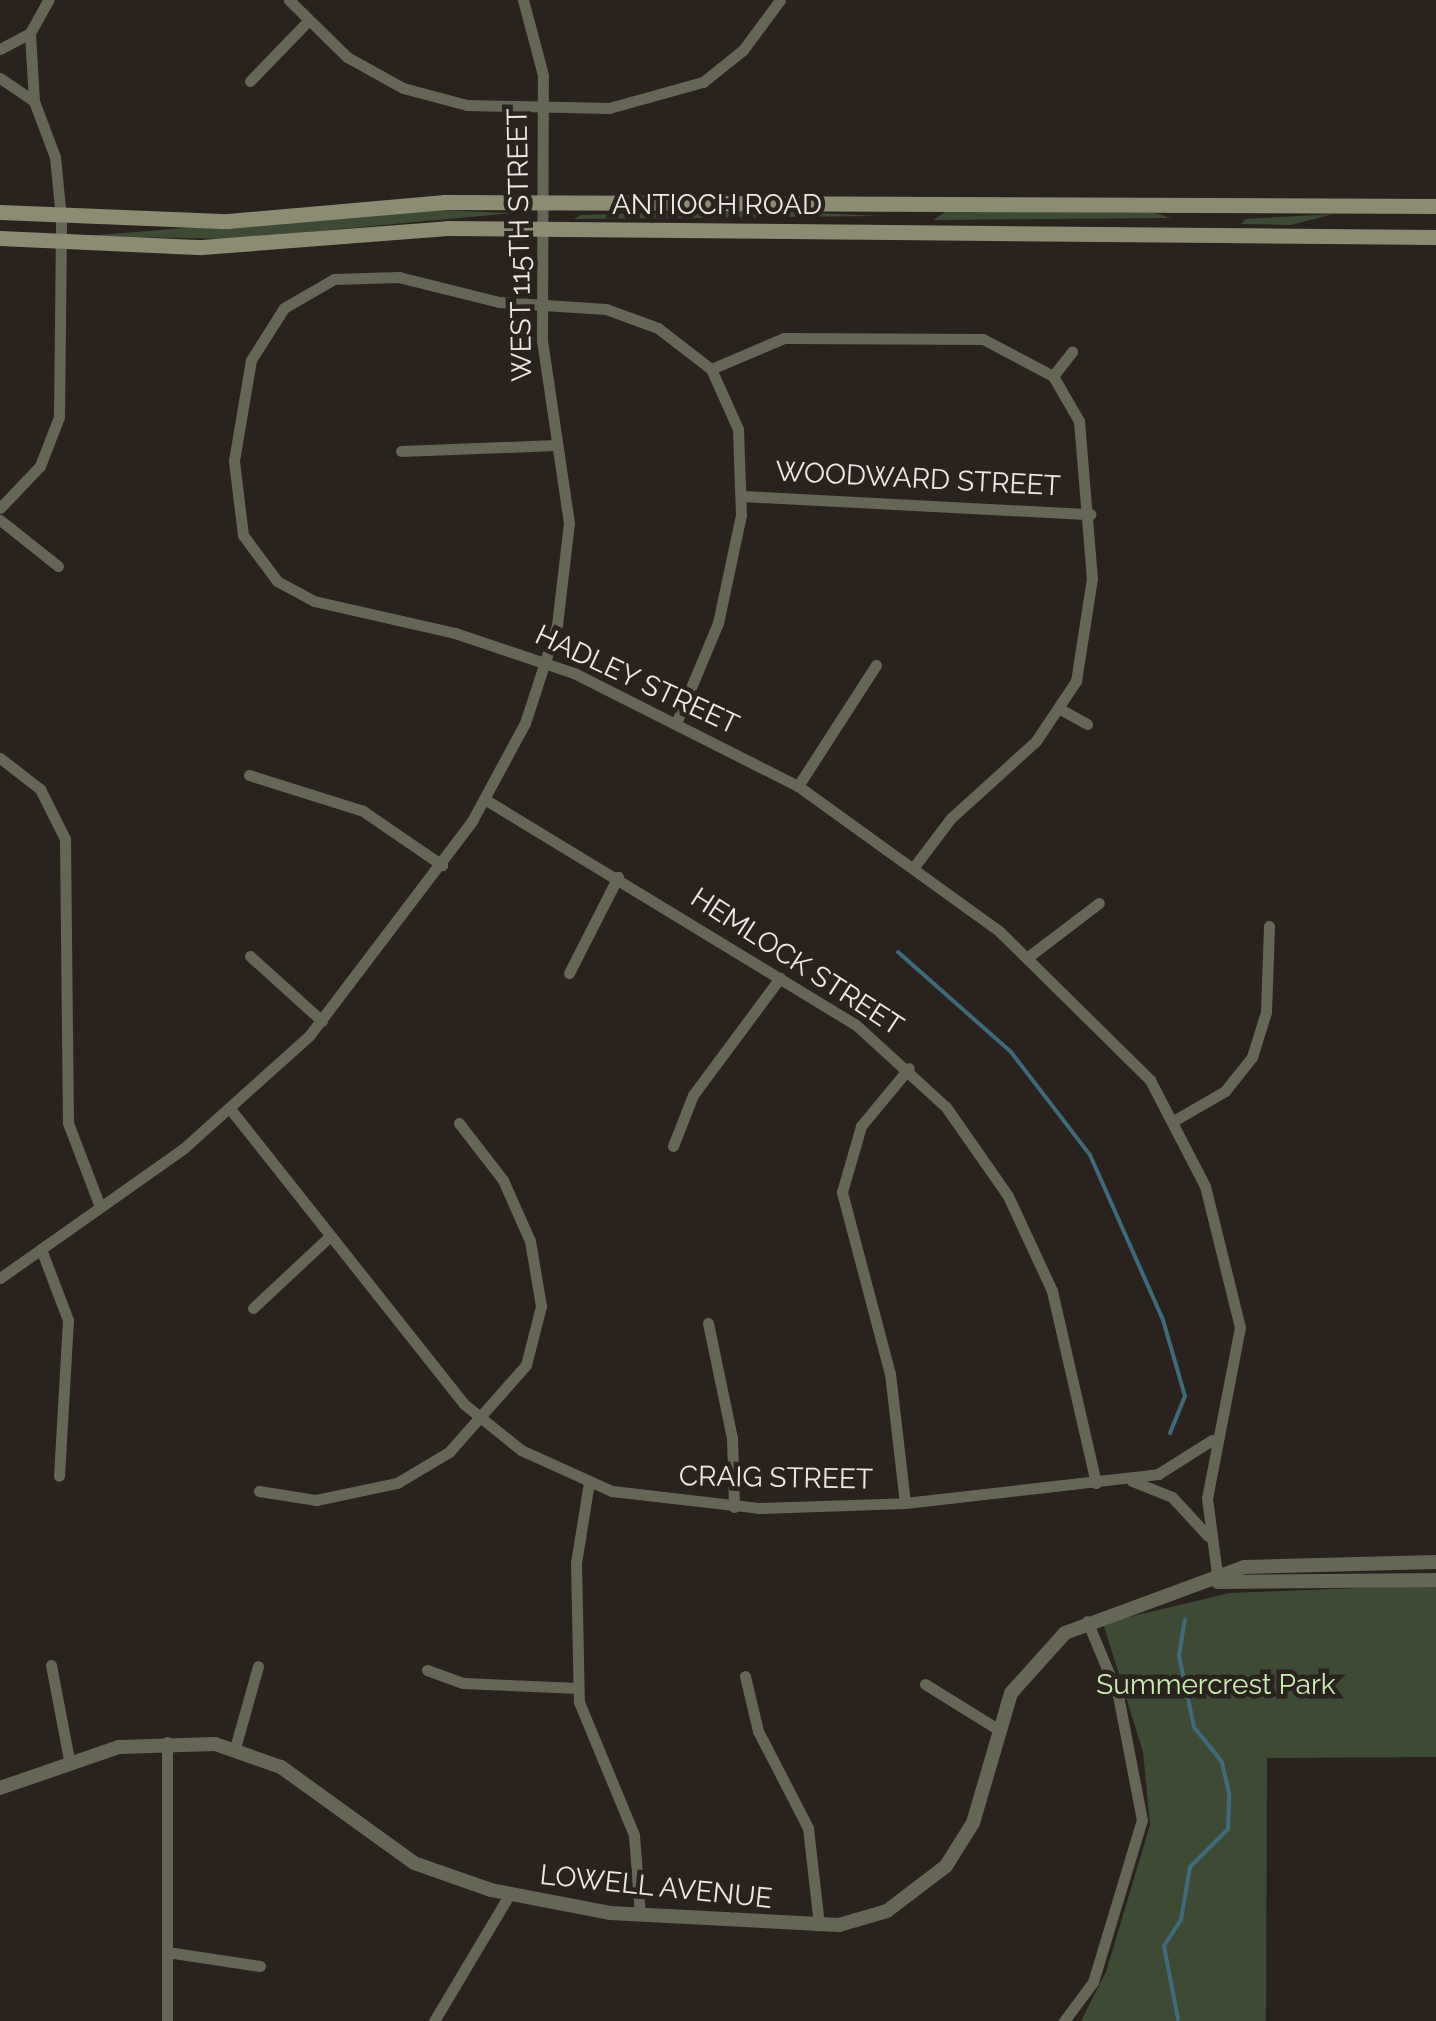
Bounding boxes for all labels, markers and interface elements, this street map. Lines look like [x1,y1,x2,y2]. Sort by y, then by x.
street label: WEST 115TH STREET [501,108,539,382]
street label: ANTIOCH ROAD [612,188,822,222]
street label: WOODWARD STREET [775,455,1061,503]
street label: HADLEY STREET [529,618,745,742]
street label: HEMLOCK STREET [684,881,910,1043]
street label: CRAIG STREET [679,1460,873,1496]
park label: Summercrest Park [1096,1668,1336,1702]
street label: LOWELL AVENUE [537,1858,775,1916]

